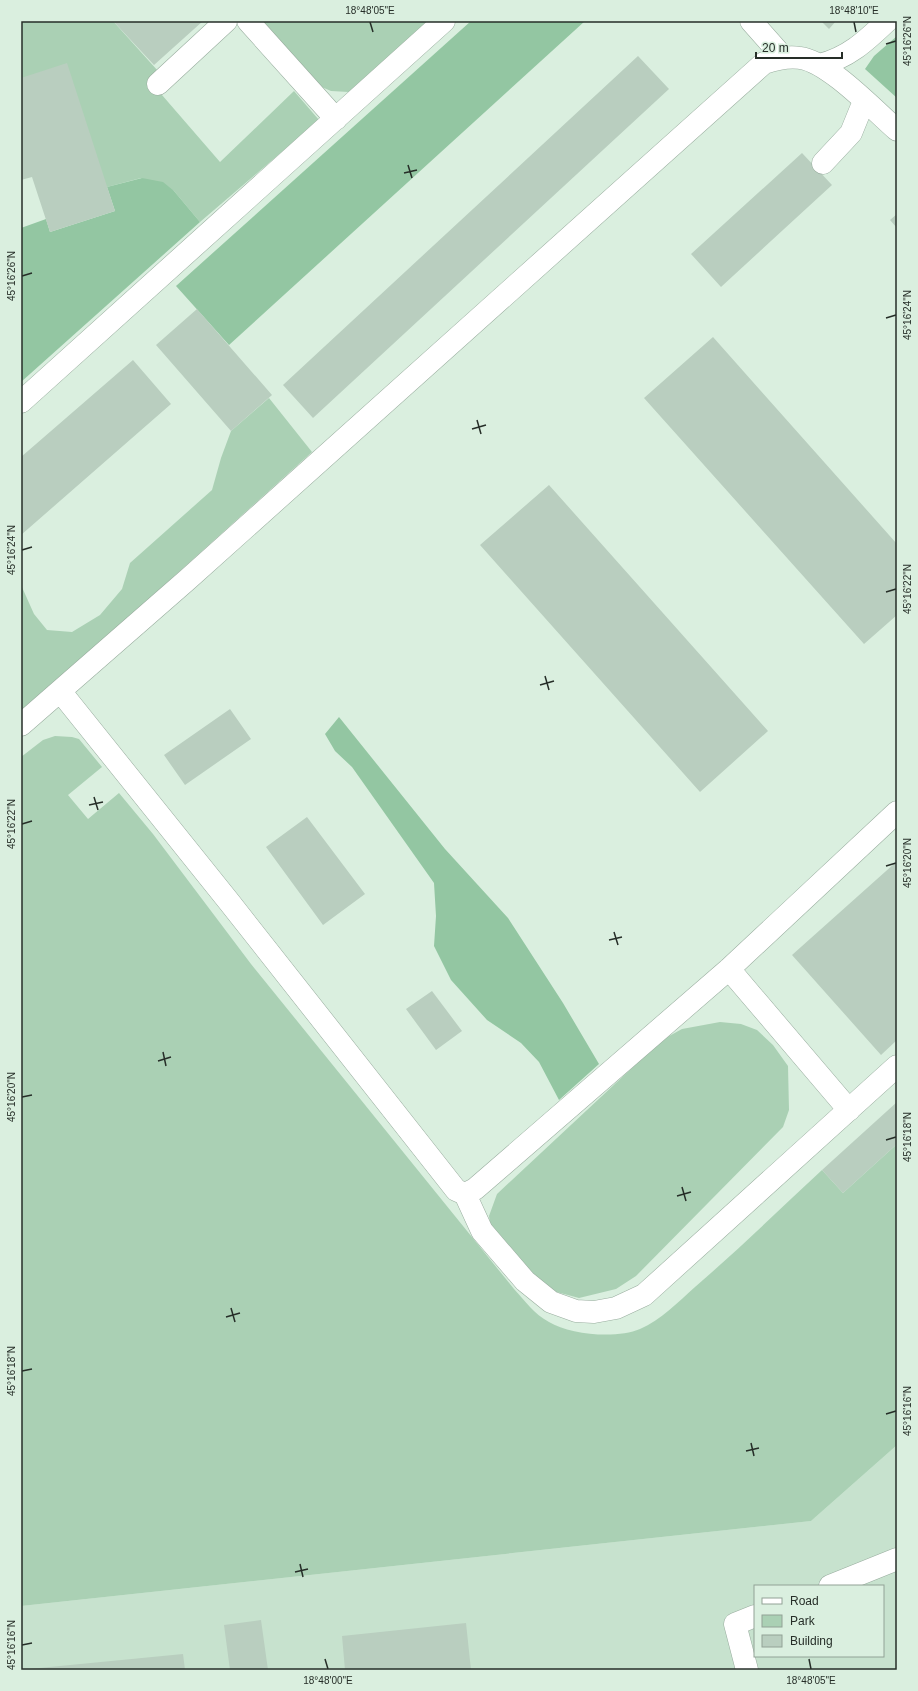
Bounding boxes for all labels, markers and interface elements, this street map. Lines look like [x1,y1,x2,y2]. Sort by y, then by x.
text: 18°48'05"E [345,5,395,16]
text: 18°48'10"E [829,5,879,16]
text: 45°16'26"N [902,16,913,66]
scale bar [756,34,842,60]
text: 20 m [762,41,789,55]
text: 45°16'26"N [6,251,17,301]
text: 45°16'24"N [902,290,913,340]
text: 45°16'24"N [6,525,17,575]
text: 45°16'22"N [902,564,913,614]
text: 45°16'22"N [6,799,17,849]
text: 45°16'20"N [902,838,913,888]
text: 45°16'20"N [6,1072,17,1122]
text: 45°16'18"N [902,1112,913,1162]
text: 45°16'18"N [6,1346,17,1396]
text: 45°16'16"N [902,1386,913,1436]
legend [754,1585,884,1657]
text: Road [790,1594,819,1608]
text: Park [790,1614,816,1628]
text: 45°16'16"N [6,1620,17,1670]
text: Building [790,1634,833,1648]
text: 18°48'00"E [303,1675,353,1686]
text: 18°48'05"E [786,1675,836,1686]

